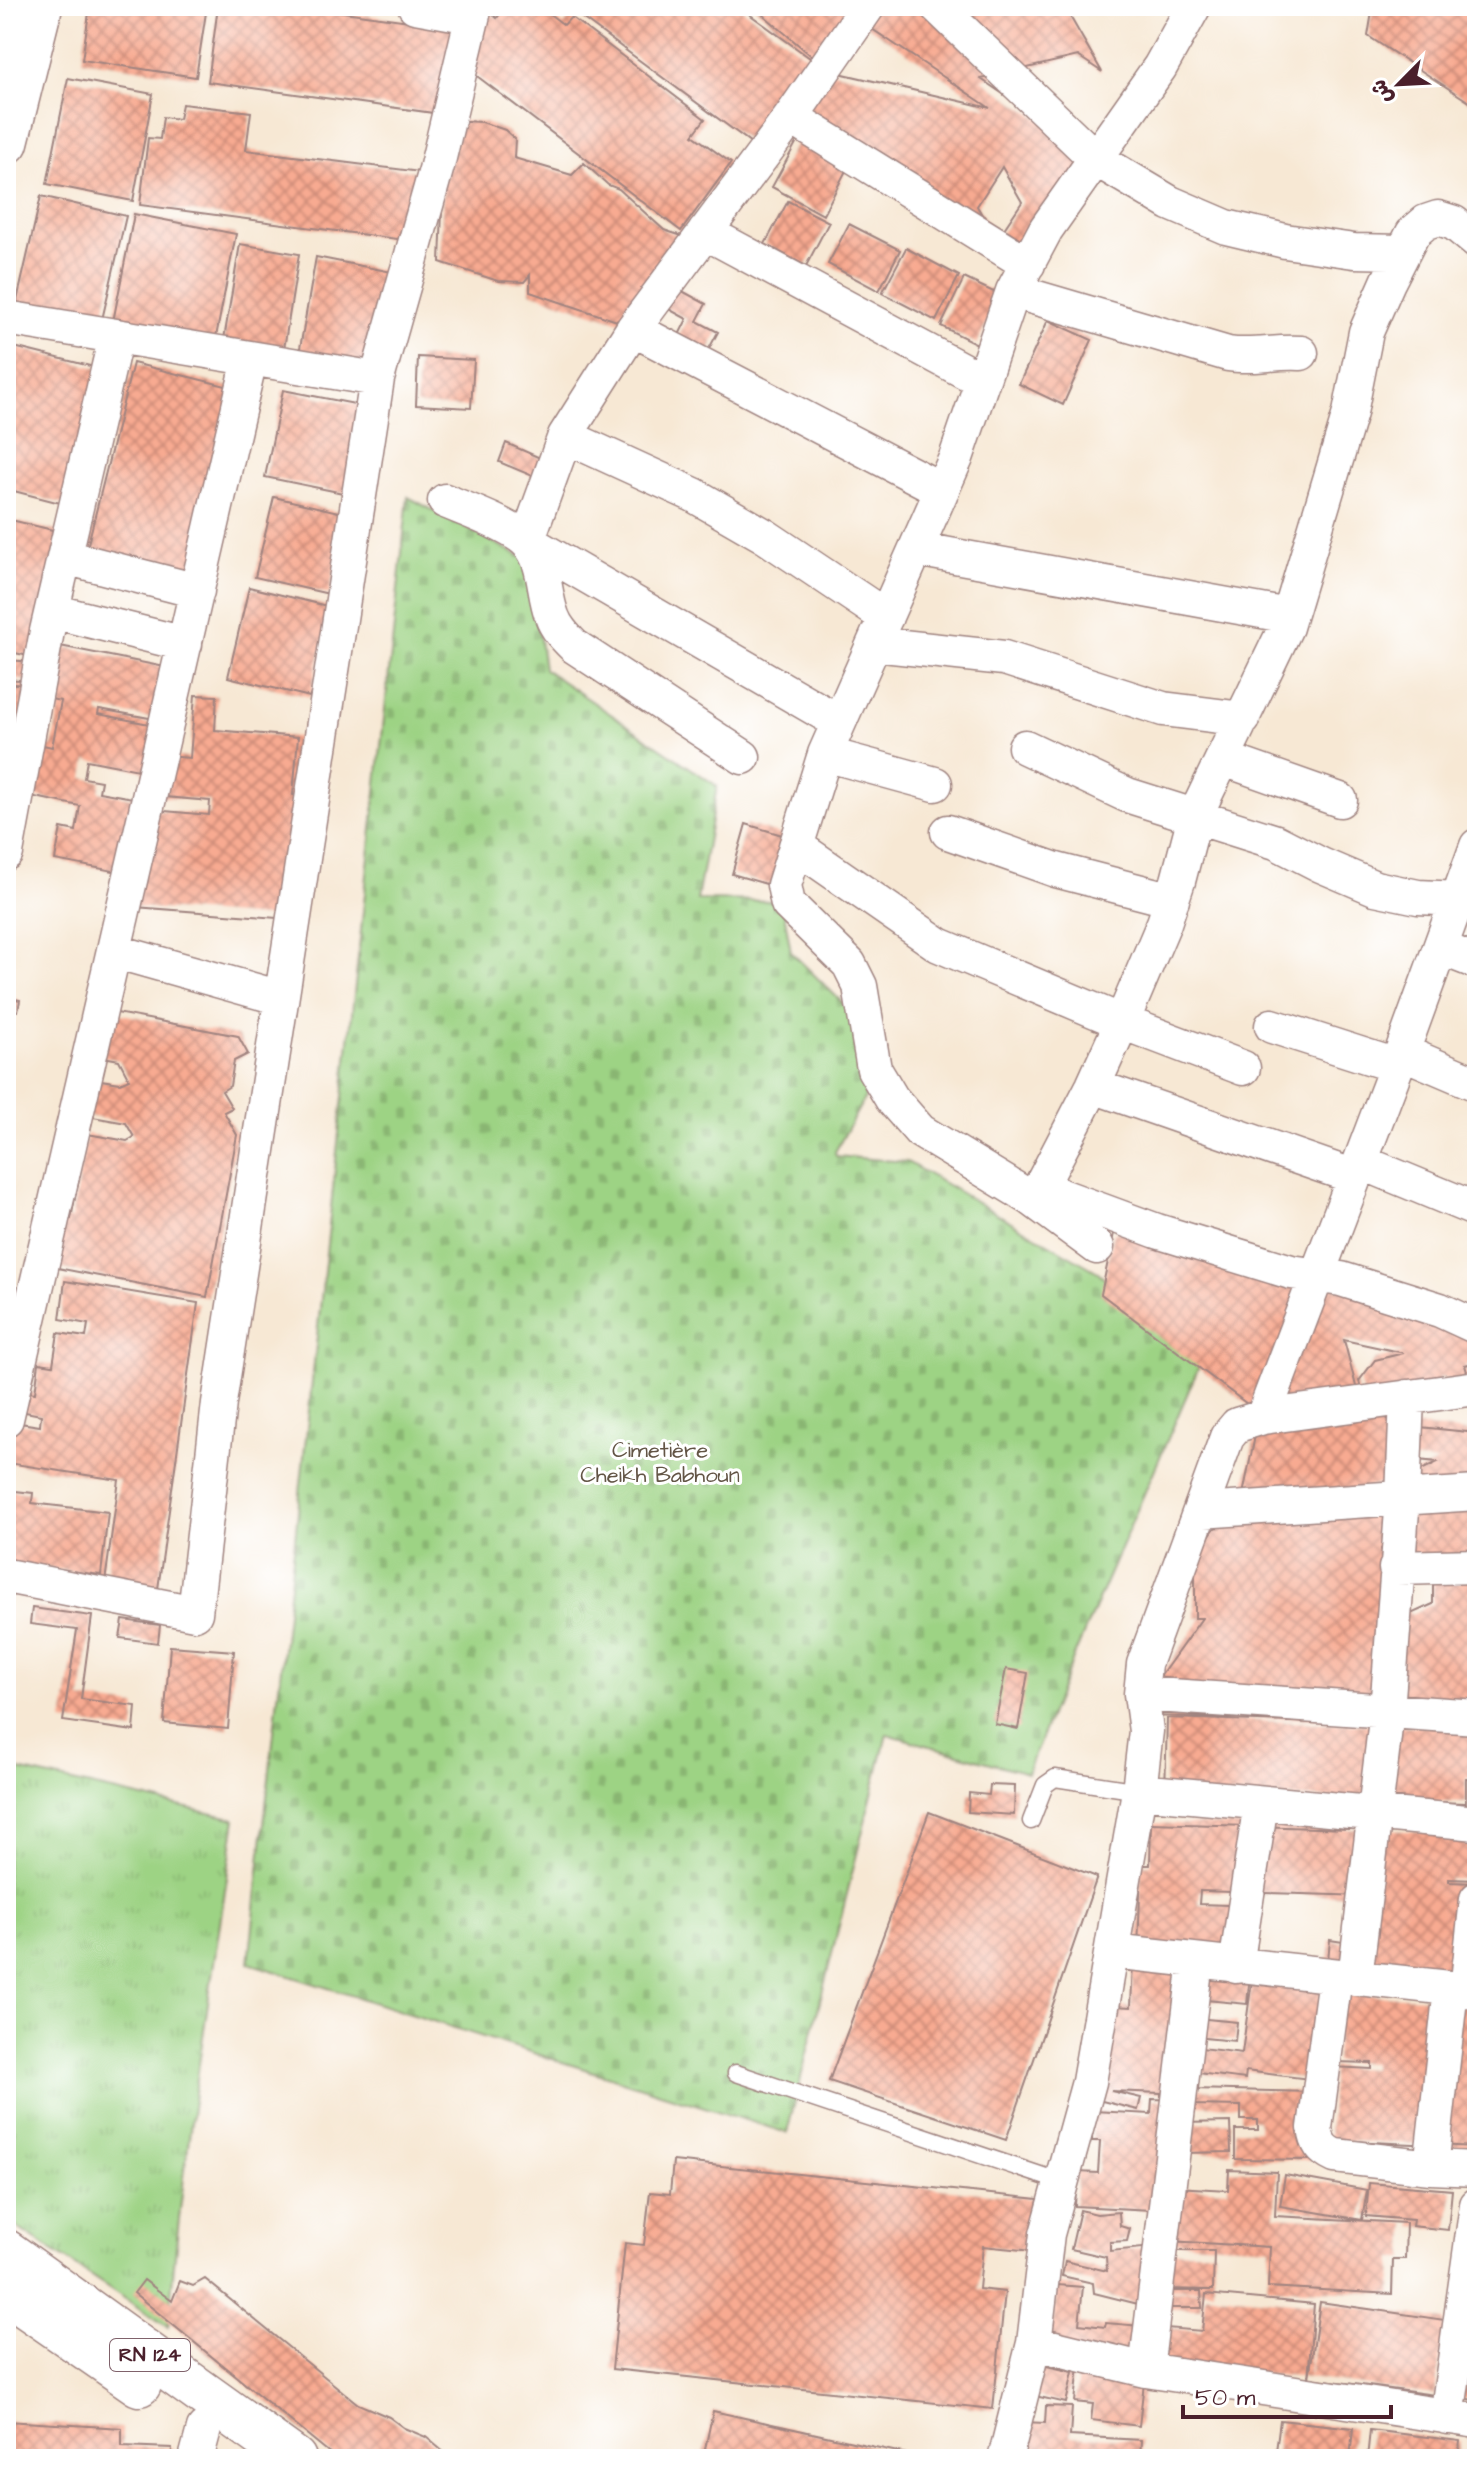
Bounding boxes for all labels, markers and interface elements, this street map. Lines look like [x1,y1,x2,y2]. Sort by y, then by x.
north arrow [1359,44,1439,124]
text: ش [1363,74,1401,109]
park label: Cimetière Cheikh Babhoun [580,1435,740,1491]
road number: RN 124 [110,2339,190,2371]
scale bar [1183,2369,1391,2419]
text: 50 m [1195,2381,1256,2415]

